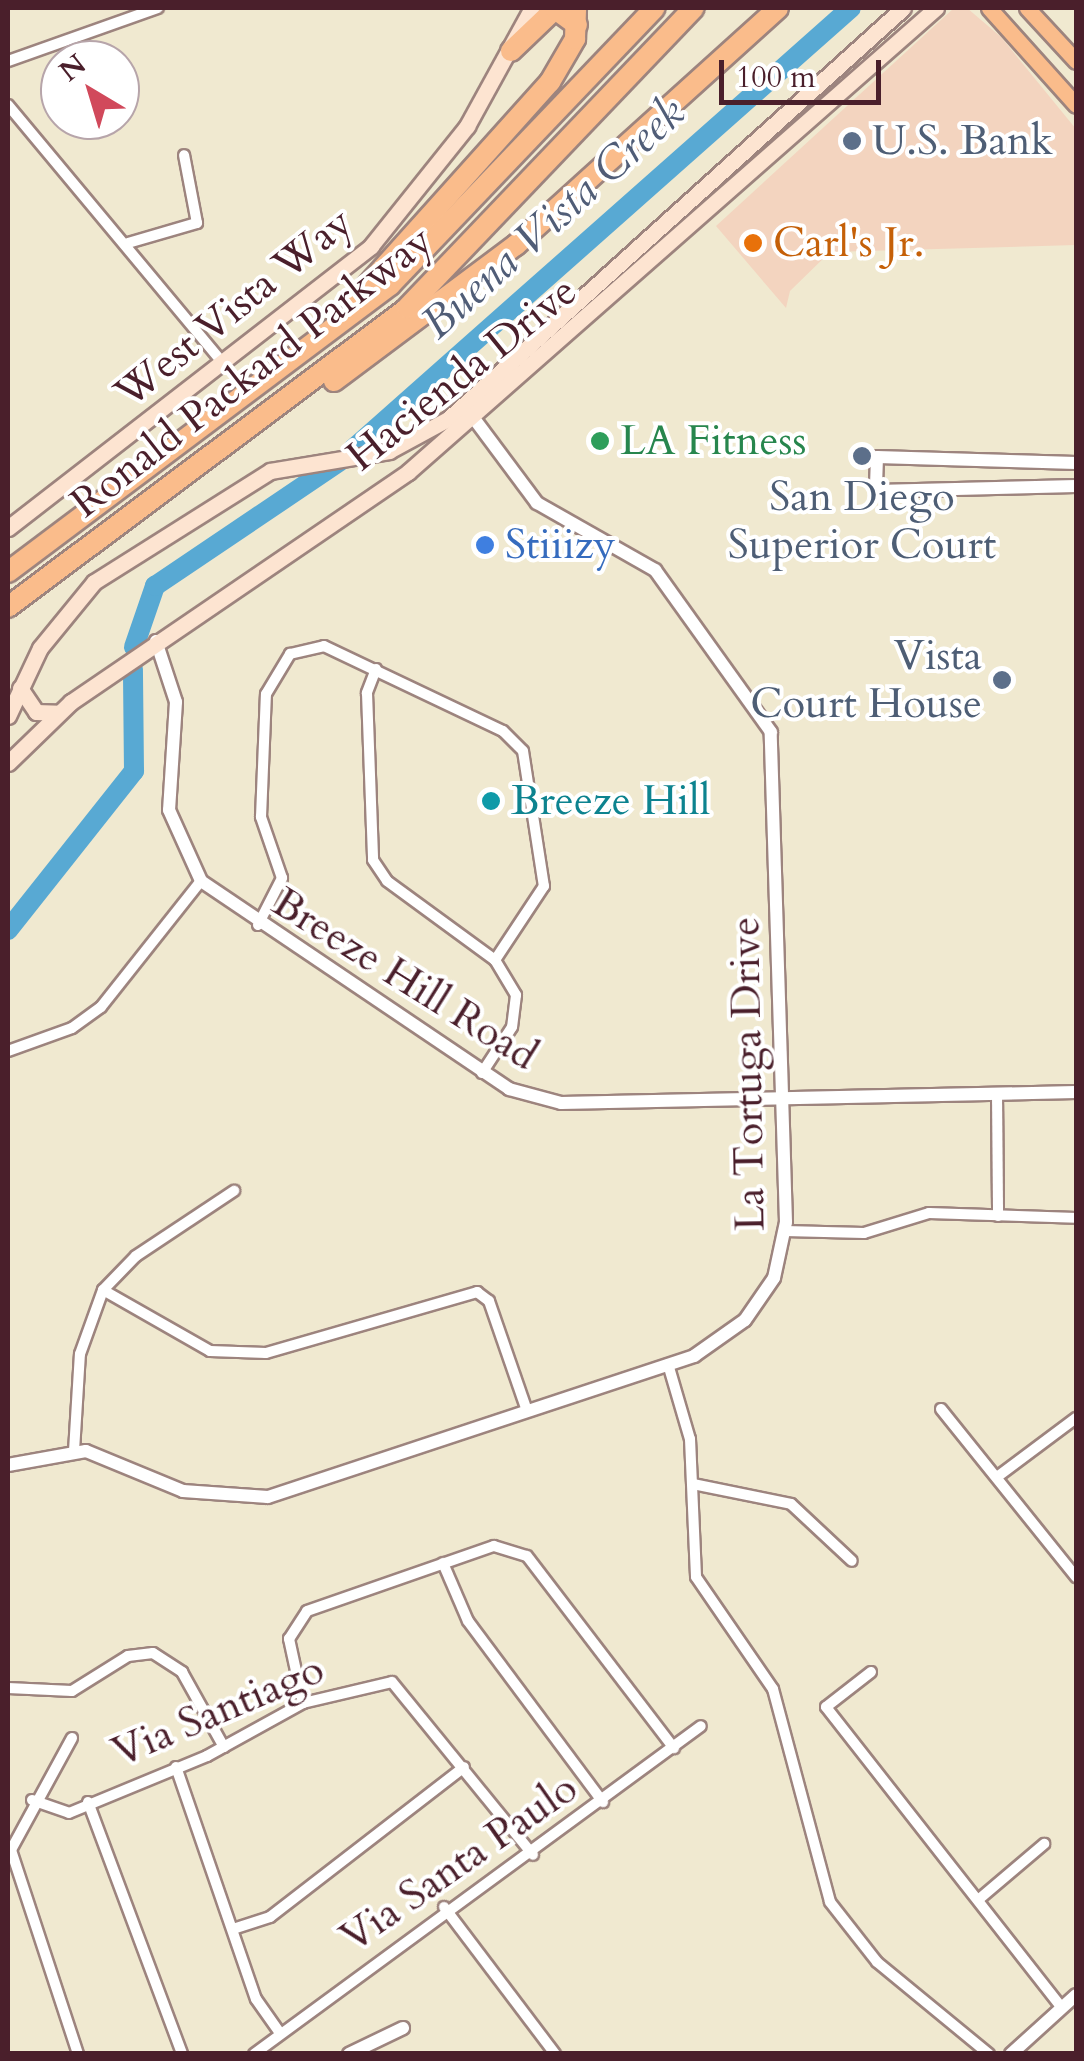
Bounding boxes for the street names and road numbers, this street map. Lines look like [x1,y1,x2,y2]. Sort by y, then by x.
street label: West Vista Way [105,197,363,419]
street label: Ronald Packard Parkway [61,215,443,529]
street label: Hacienda Drive [337,266,587,482]
street label: Breeze Hill Road [263,877,547,1081]
street label: La Tortuga Drive [720,916,776,1232]
street label: Via Santiago [105,1644,331,1778]
street label: Via Santa Paulo [331,1763,587,1963]

